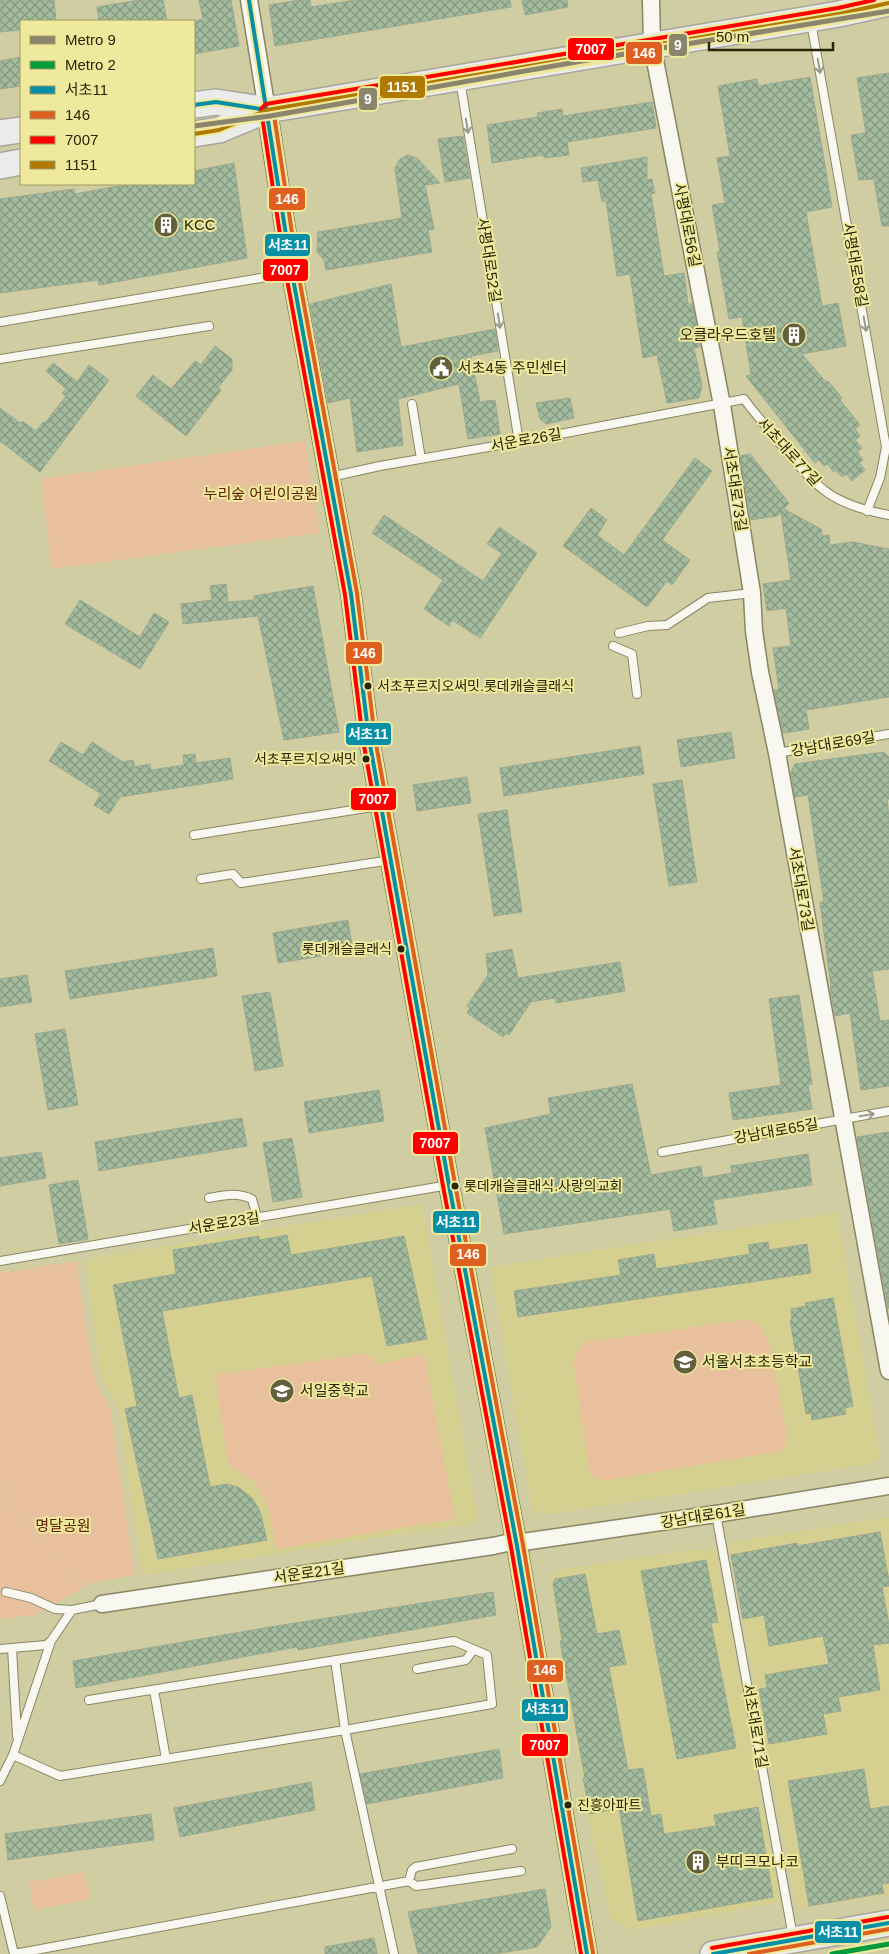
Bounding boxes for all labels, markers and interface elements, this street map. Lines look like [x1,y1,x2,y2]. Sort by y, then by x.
legend [20,20,195,185]
scale bar [709,20,833,52]
text: 50 m [716,28,749,45]
text: Metro 9 [65,31,116,48]
line badge: 9 [668,33,688,57]
line badge: 7007 [567,37,615,61]
text: 9 [674,37,682,53]
text: 7007 [575,41,607,57]
line badge: 146 [625,41,663,65]
text: 146 [632,45,656,61]
text: Metro 2 [65,56,116,73]
one-way arrow [814,57,824,73]
line badge: 1151 [379,75,426,99]
text: 1151 [387,79,417,95]
text: 서초11 [65,81,108,98]
line badge: 9 [358,87,378,111]
text: 9 [364,91,372,107]
text: 146 [65,106,90,123]
one-way arrow [463,118,473,134]
text: 7007 [65,131,98,148]
text: 1151 [65,156,97,173]
street label: 사평대로56길 [671,181,704,269]
line badge: 146 [268,187,306,211]
text: 146 [275,191,299,207]
building icon: KCC [153,212,179,238]
place label: KCC [184,216,216,233]
street label: 사평대로52길 [474,216,505,304]
street label: 사평대로58길 [840,221,871,309]
line badge: 서초11 [264,233,311,257]
text: 서초11 [268,237,308,253]
line badge: 7007 [262,258,309,282]
text: 7007 [269,262,301,278]
one-way arrow [495,313,505,329]
one-way arrow [860,316,870,332]
building icon: 오클라우드호텔 [781,322,807,348]
place label: 오클라우드호텔 [679,326,776,343]
public building icon: 서초4동 주민센터 [428,355,454,381]
place label: 서초4동 주민센터 [458,359,567,376]
street label: 서초대로77길 [754,414,824,489]
street label: 서운로26길 [489,425,563,454]
street label: 서초대로73길 [720,445,751,533]
park label: 누리숲 어린이공원 [204,485,318,502]
line badge: 146 [345,641,383,665]
text: 146 [352,645,376,661]
place label: 서초푸르지오써밋.롯데캐슬클래식 [377,678,574,694]
marker: 서초푸르지오써밋.롯데캐슬클래식 [363,681,373,691]
line badge: 서초11 [345,722,392,746]
text: 서초11 [348,726,388,742]
street label: 강남대로69길 [789,728,877,759]
place label: 서초푸르지오써밋 [254,751,357,767]
marker: 서초푸르지오써밋 [361,754,371,764]
line badge: 7007 [350,787,397,811]
text: 7007 [358,791,390,807]
street label: 서초대로73길 [786,845,817,933]
place label: 롯데캐슬클래식 [302,941,392,957]
marker: 롯데캐슬클래식 [396,944,406,954]
one-way arrow [858,1109,874,1119]
street label: 강남대로65길 [732,1115,820,1146]
line badge: 7007 [412,1131,459,1155]
text: 7007 [419,1135,451,1151]
place label: 롯데캐슬클래식.사랑의교회 [464,1178,622,1194]
marker: 롯데캐슬클래식.사랑의교회 [450,1181,460,1191]
street label: 서운로23길 [187,1208,261,1237]
line badge: 서초11 [432,1210,480,1234]
text: 서초11 [436,1214,476,1230]
line badge: 146 [449,1243,487,1267]
text: 146 [456,1246,480,1262]
school or university icon: 서울서초초등학교 [672,1349,698,1375]
place label: 서울서초초등학교 [702,1353,812,1370]
school or university icon: 서일중학교 [269,1378,295,1404]
place label: 서일중학교 [300,1382,369,1399]
street label: 강남대로61길 [659,1500,747,1531]
park label: 명달공원 [35,1517,91,1534]
street label: 서운로21길 [272,1559,346,1586]
line badge: 146 [526,1659,564,1683]
text: 146 [533,1662,557,1678]
street label: 서초대로71길 [740,1682,771,1770]
line badge: 서초11 [521,1698,569,1722]
text: 서초11 [525,1701,565,1717]
line badge: 7007 [521,1733,569,1757]
text: 7007 [529,1737,561,1753]
place label: 진흥아파트 [577,1797,642,1813]
marker: 진흥아파트 [563,1800,573,1810]
building icon: 부띠크모나코 [685,1849,711,1875]
place label: 부띠크모나코 [716,1853,799,1870]
line badge: 서초11 [814,1920,862,1944]
text: 서초11 [818,1924,858,1940]

